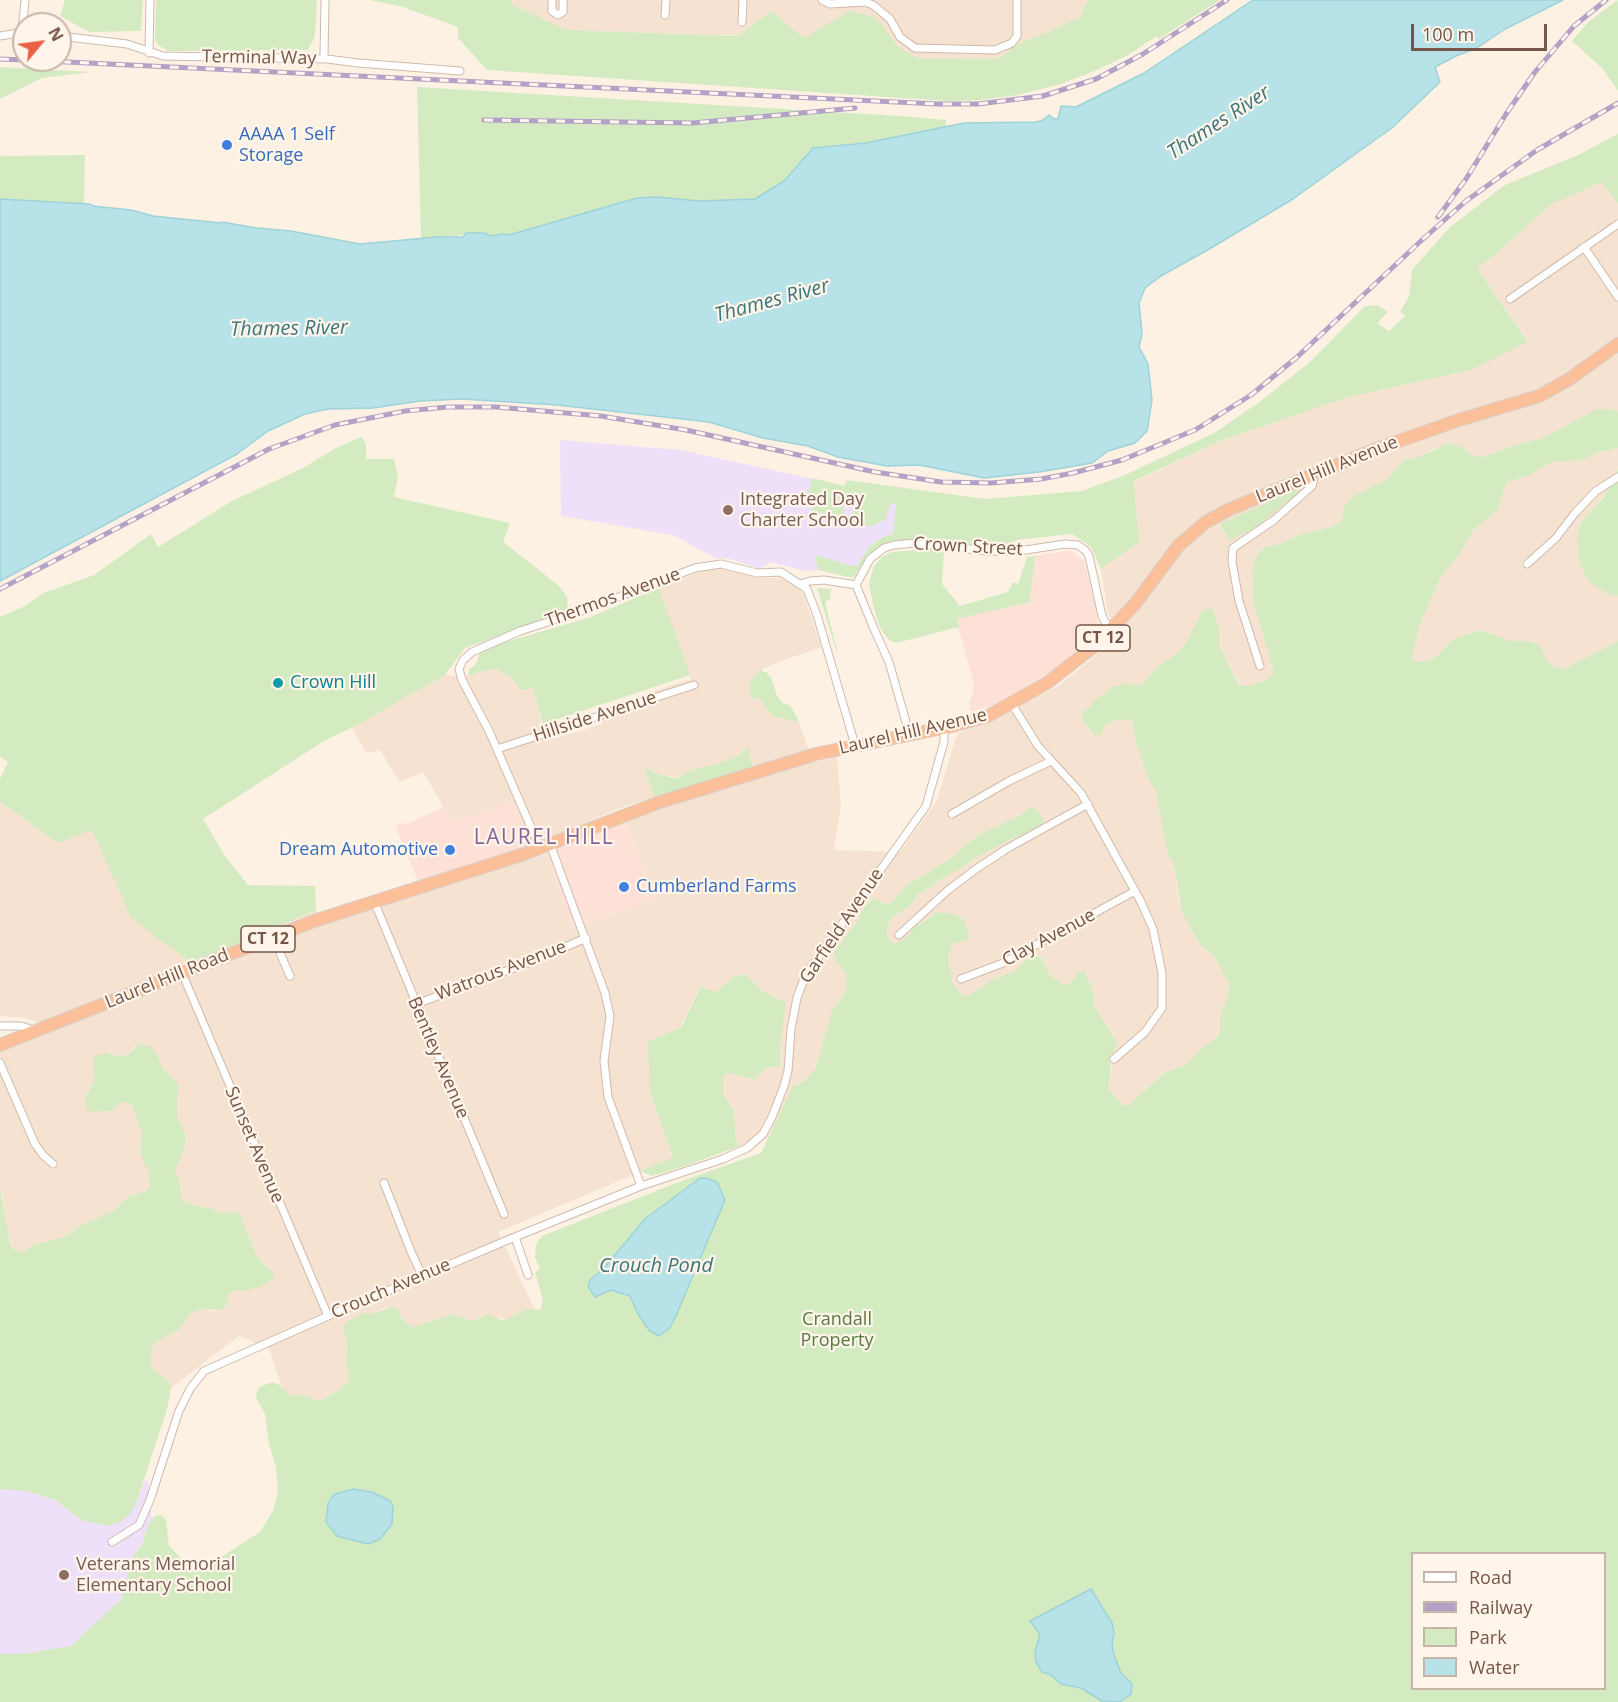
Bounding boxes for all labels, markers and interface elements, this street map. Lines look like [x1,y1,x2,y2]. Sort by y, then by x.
north arrow [12,12,72,72]
scale bar [1414,12,1550,50]
text: 100 m [1422,22,1474,46]
text: N [43,23,69,45]
street label: Terminal Way [202,46,316,70]
water label: Thames River [1163,81,1275,165]
place label: AAAA 1 Self Storage [239,124,335,166]
marker: AAAA 1 Self Storage [220,138,234,152]
water label: Thames River [712,274,832,328]
water label: Thames River [230,316,348,342]
street label: Laurel Hill Avenue [1253,432,1401,508]
place label: Integrated Day Charter School [740,489,864,532]
marker: Integrated Day Charter School [721,503,735,517]
street label: Crown Street [913,533,1023,561]
street label: Thermos Avenue [543,564,683,632]
road number: CT 12 [1076,625,1130,651]
place label: Crown Hill [290,672,376,694]
marker: Crown Hill [271,676,285,690]
street label: Hillside Avenue [531,687,659,747]
street label: Laurel Hill Avenue [837,704,989,760]
district label: LAUREL HILL [474,825,614,851]
place label: Dream Automotive [279,839,438,861]
marker: Dream Automotive [443,843,457,857]
street label: Garfield Avenue [796,864,888,988]
place label: Cumberland Farms [636,876,797,898]
marker: Cumberland Farms [617,880,631,894]
street label: Clay Avenue [999,904,1099,972]
road number: CT 12 [241,926,295,952]
street label: Watrous Avenue [433,936,569,1006]
street label: Laurel Hill Road [102,944,232,1014]
street label: Bentley Avenue [403,994,473,1122]
street label: Sunset Avenue [220,1084,288,1206]
street label: Crouch Avenue [328,1254,454,1324]
water label: Crouch Pond [599,1254,713,1278]
park label: Crandall Property [801,1309,873,1352]
legend [1411,1552,1606,1690]
place label: Veterans Memorial Elementary School [76,1554,235,1596]
text: Road [1469,1565,1512,1589]
marker: Veterans Memorial Elementary School [57,1568,71,1582]
text: Railway [1469,1595,1532,1619]
text: Park [1469,1625,1507,1649]
text: Water [1469,1655,1520,1679]

